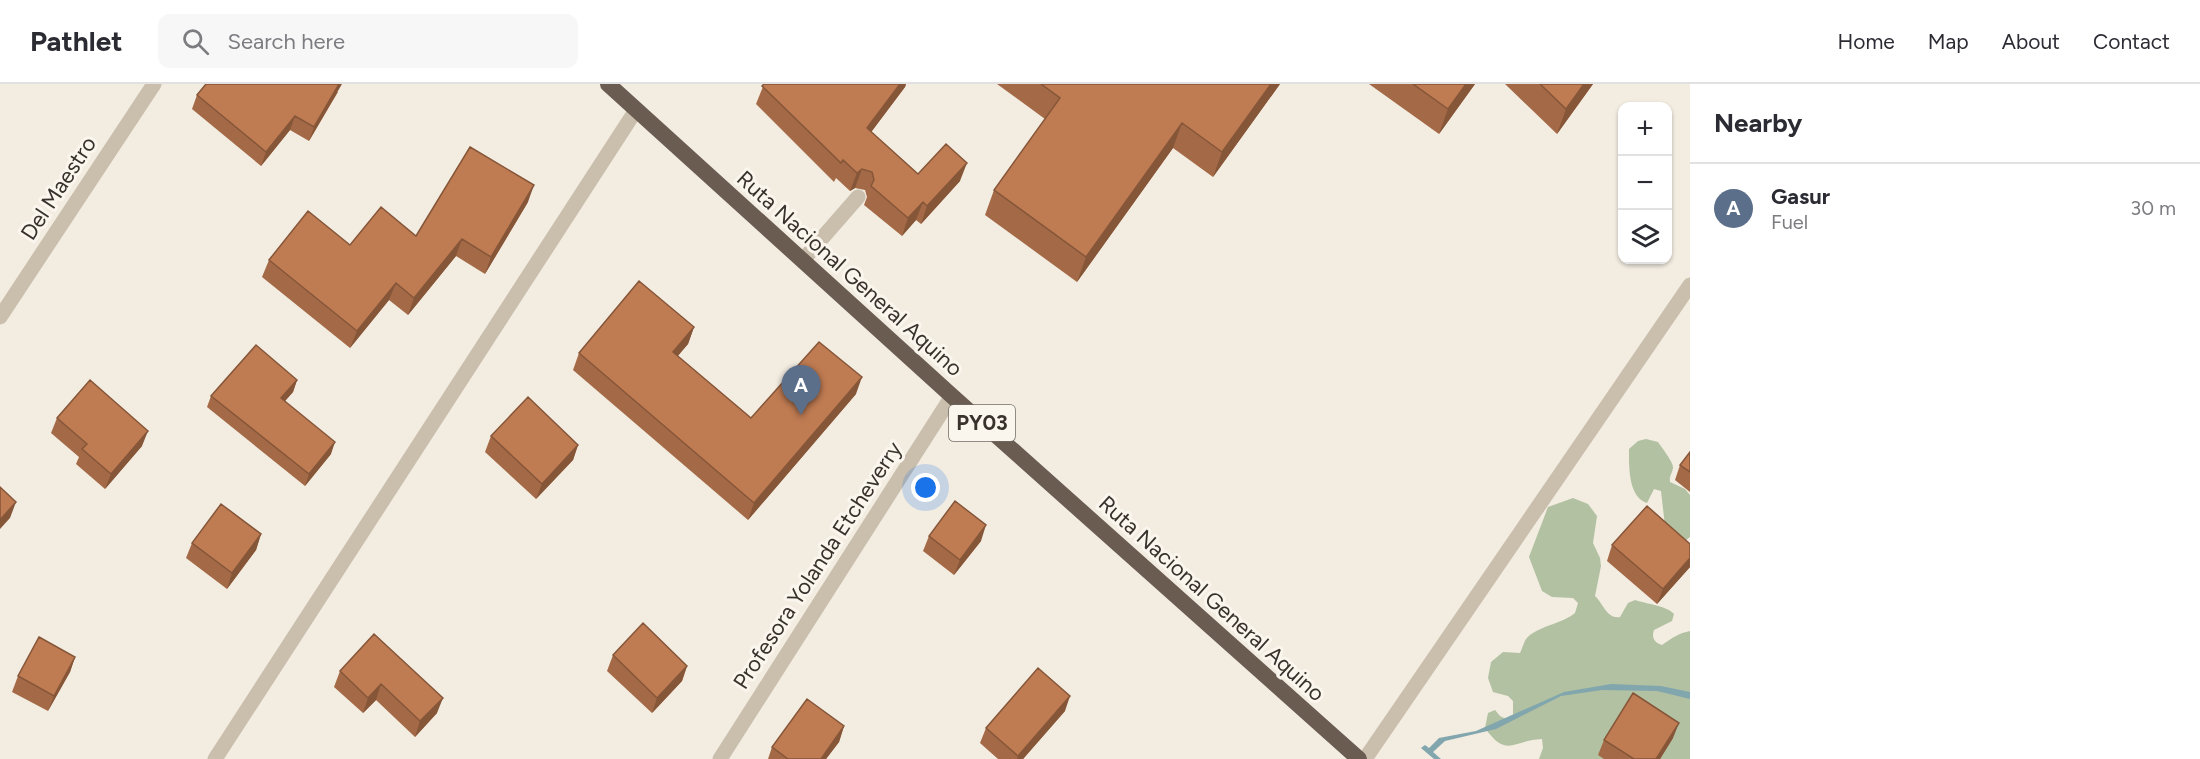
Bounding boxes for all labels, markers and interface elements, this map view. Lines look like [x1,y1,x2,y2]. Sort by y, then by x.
search box [158,14,578,68]
text: Pathlet [30,24,122,58]
icon: search [179,25,212,58]
text: Search here [227,28,345,55]
text: Home [1838,29,1895,54]
text: Map [1928,29,1969,54]
text: About [2002,29,2060,54]
text: Contact [2093,29,2170,54]
map controls [1618,102,1672,264]
button: + [1618,102,1672,156]
text: Nearby [1714,107,1802,139]
street label: Del Maestro [15,131,102,245]
button: − [1618,156,1672,210]
street label: Ruta Nacional General Aquino [731,165,968,382]
text: Gasur [1771,183,1830,210]
text: A [1726,196,1741,220]
text: 30 m [2130,196,2176,220]
button: layers [1618,210,1672,264]
text: Fuel [1771,210,1808,234]
pin: A [782,366,820,415]
road number: PY03 [949,405,1015,441]
street label: Profesora Yolanda Etcheverry [727,436,908,694]
your location [911,473,940,502]
street label: Ruta Nacional General Aquino [1093,490,1330,707]

